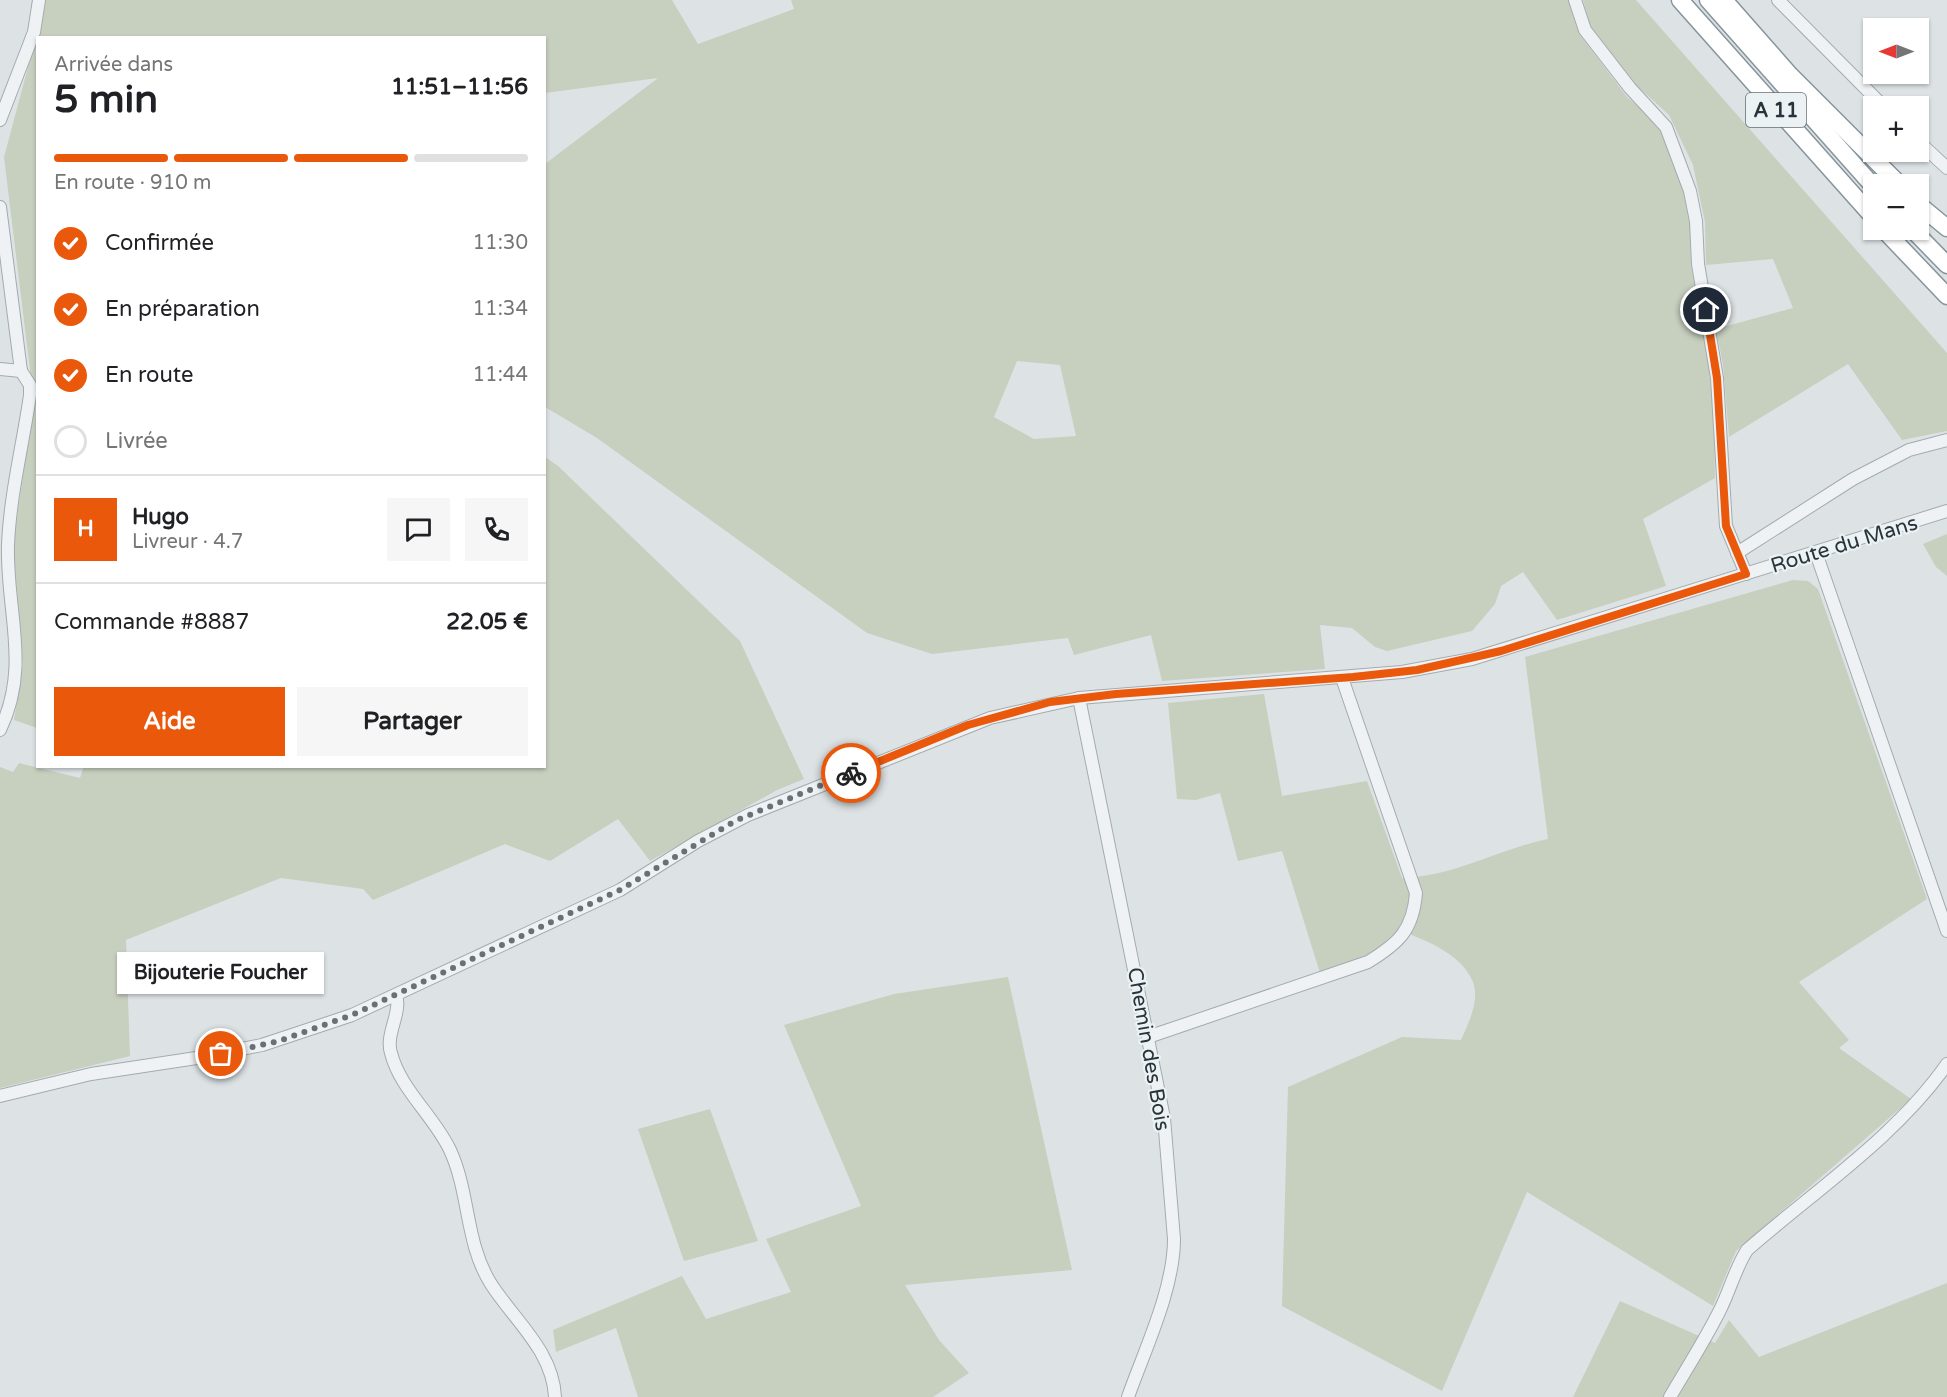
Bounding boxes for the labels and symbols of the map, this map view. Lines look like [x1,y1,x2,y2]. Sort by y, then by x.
north arrow [1863,18,1929,84]
road number: A 11 [1746,93,1806,127]
pin [1680,284,1731,335]
street label: Route du Mans [1768,510,1921,579]
courier [821,743,881,803]
callout: Bijouterie Foucher [118,952,324,994]
street label: Chemin des Bois [1122,966,1175,1133]
pin [195,1028,246,1079]

